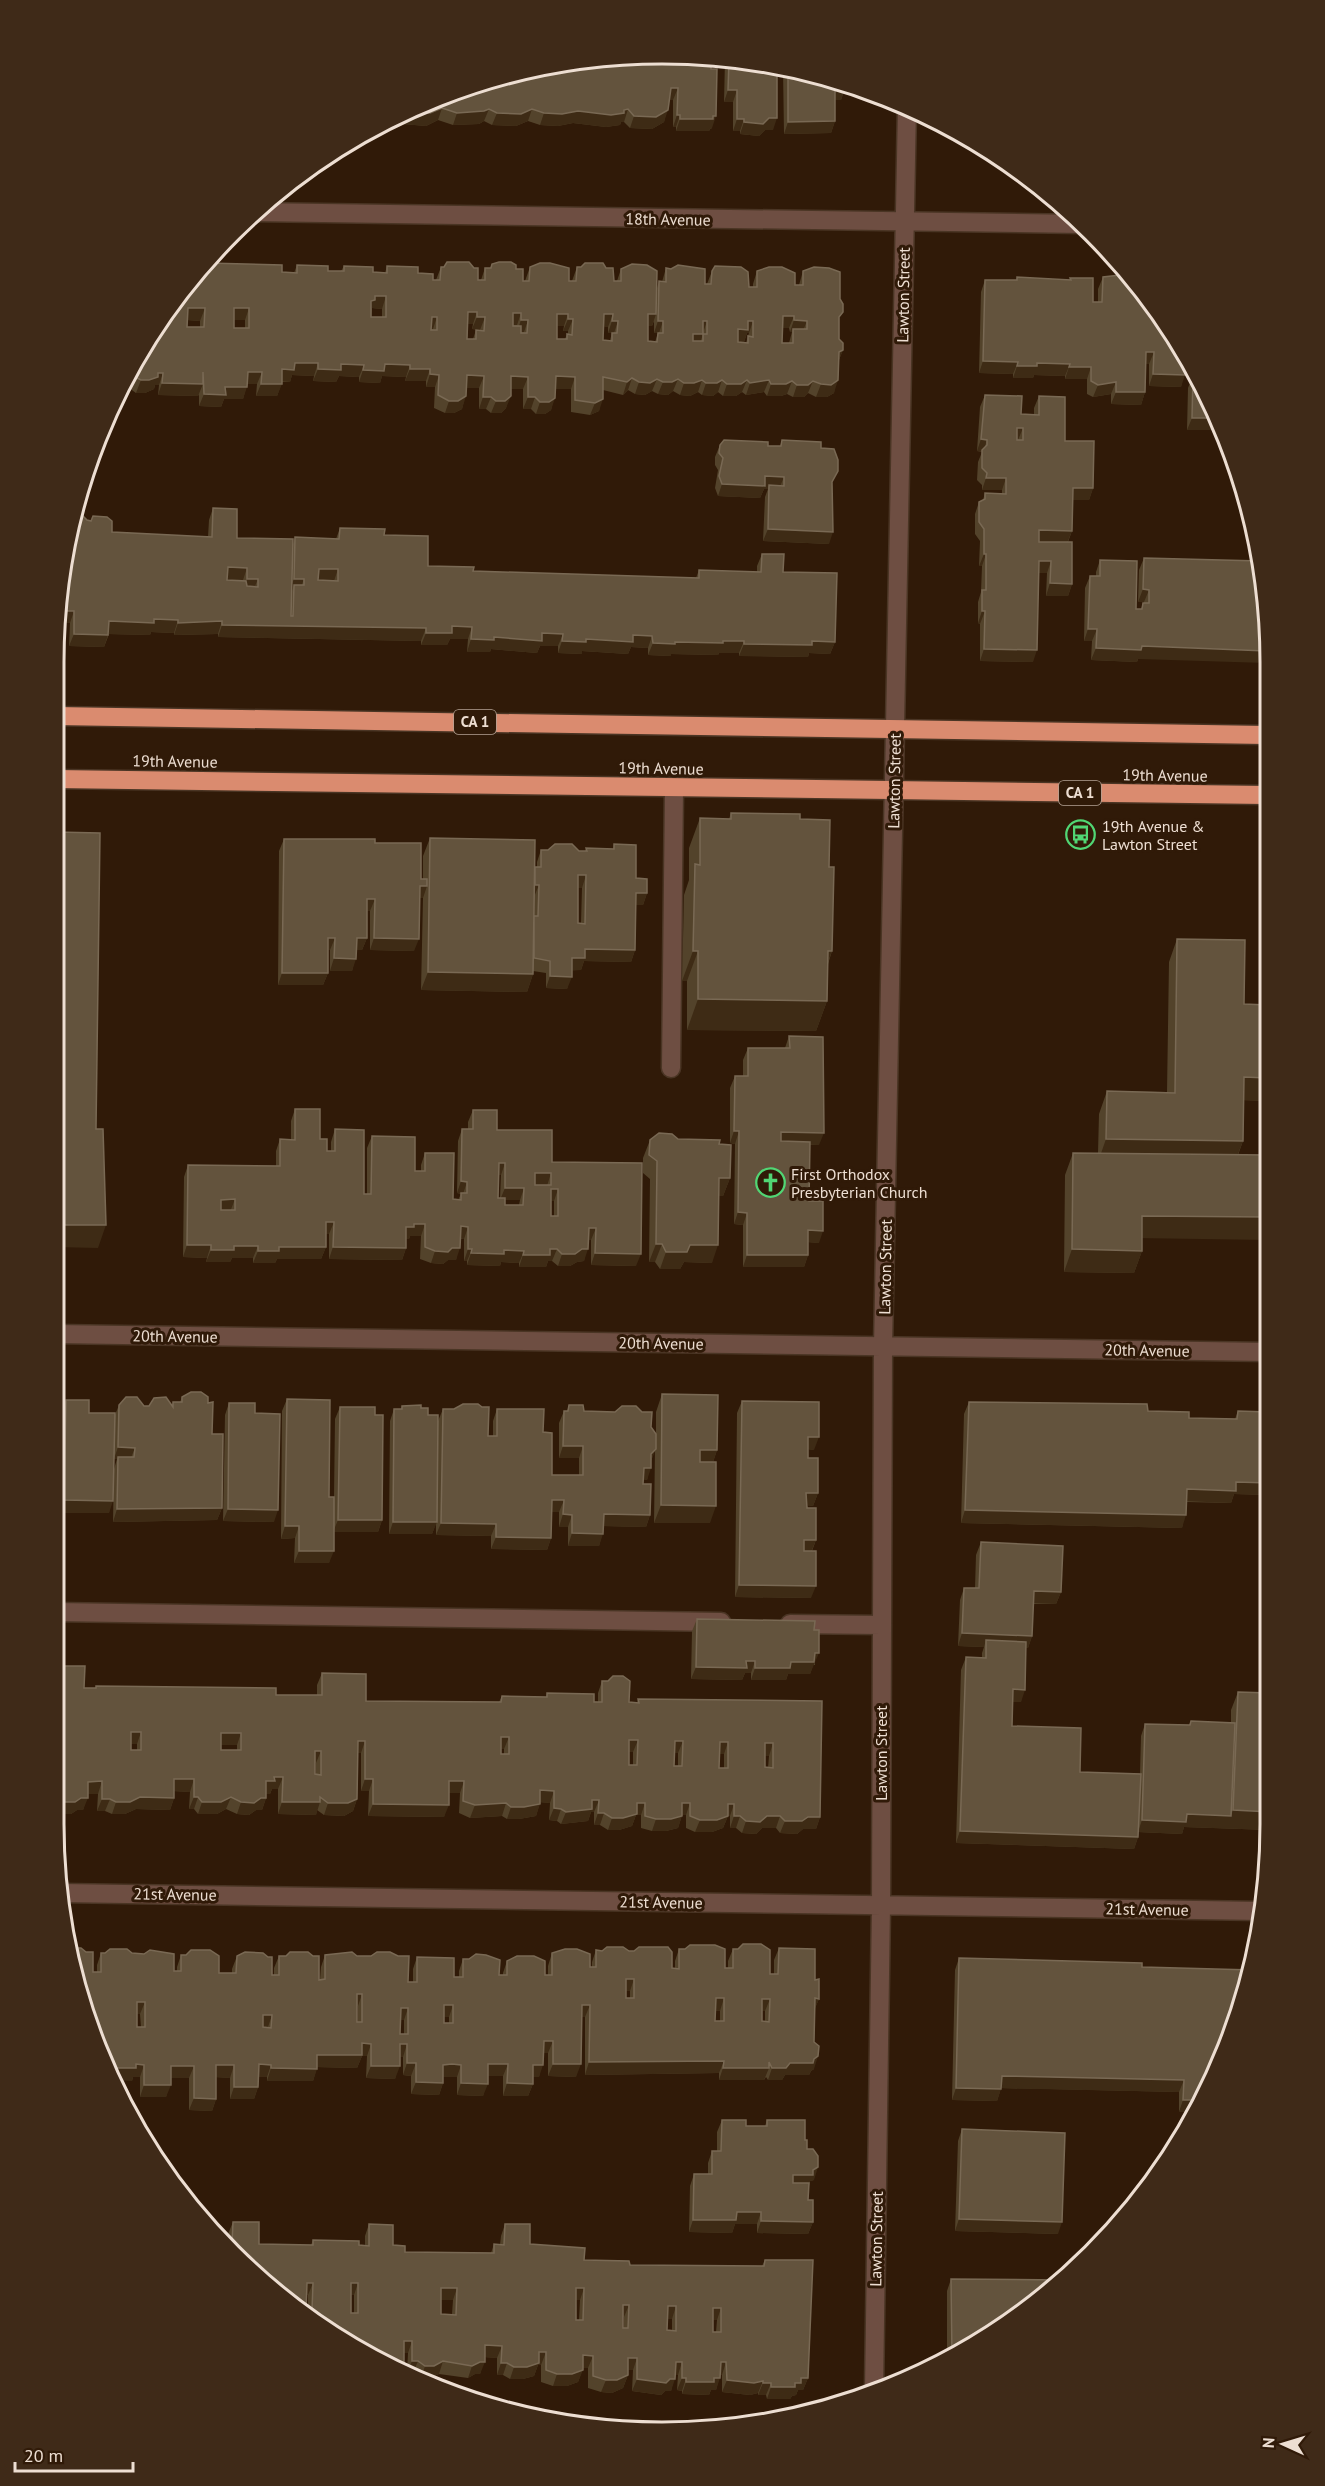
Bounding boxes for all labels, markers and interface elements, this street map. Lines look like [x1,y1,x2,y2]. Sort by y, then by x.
street label: 18th Avenue [625,208,711,230]
street label: Lawton Street [892,247,914,343]
road number: CA 1 [454,710,496,734]
street label: Lawton Street [883,733,905,829]
street label: 19th Avenue [132,750,218,772]
street label: 19th Avenue [618,757,704,779]
street label: 19th Avenue [1122,764,1208,786]
road number: CA 1 [1059,781,1101,805]
place label: 19th Avenue & Lawton Street [1102,816,1205,854]
bus stop icon: 19th Avenue & Lawton Street [1065,819,1097,851]
place label: First Orthodox Presbyterian Church [791,1164,928,1202]
church icon: First Orthodox Presbyterian Church [754,1167,786,1199]
street label: Lawton Street [874,1219,896,1315]
street label: 20th Avenue [132,1325,218,1347]
street label: 20th Avenue [618,1332,704,1354]
street label: 20th Avenue [1104,1339,1190,1361]
street label: Lawton Street [871,1705,891,1801]
street label: 21st Avenue [133,1883,217,1905]
street label: 21st Avenue [619,1891,703,1913]
street label: 21st Avenue [1105,1898,1189,1920]
street label: Lawton Street [865,2191,887,2287]
north arrow [1253,2414,1313,2474]
scale bar [15,2435,134,2473]
text: N [1258,2437,1278,2449]
text: 20 m [24,2444,63,2467]

